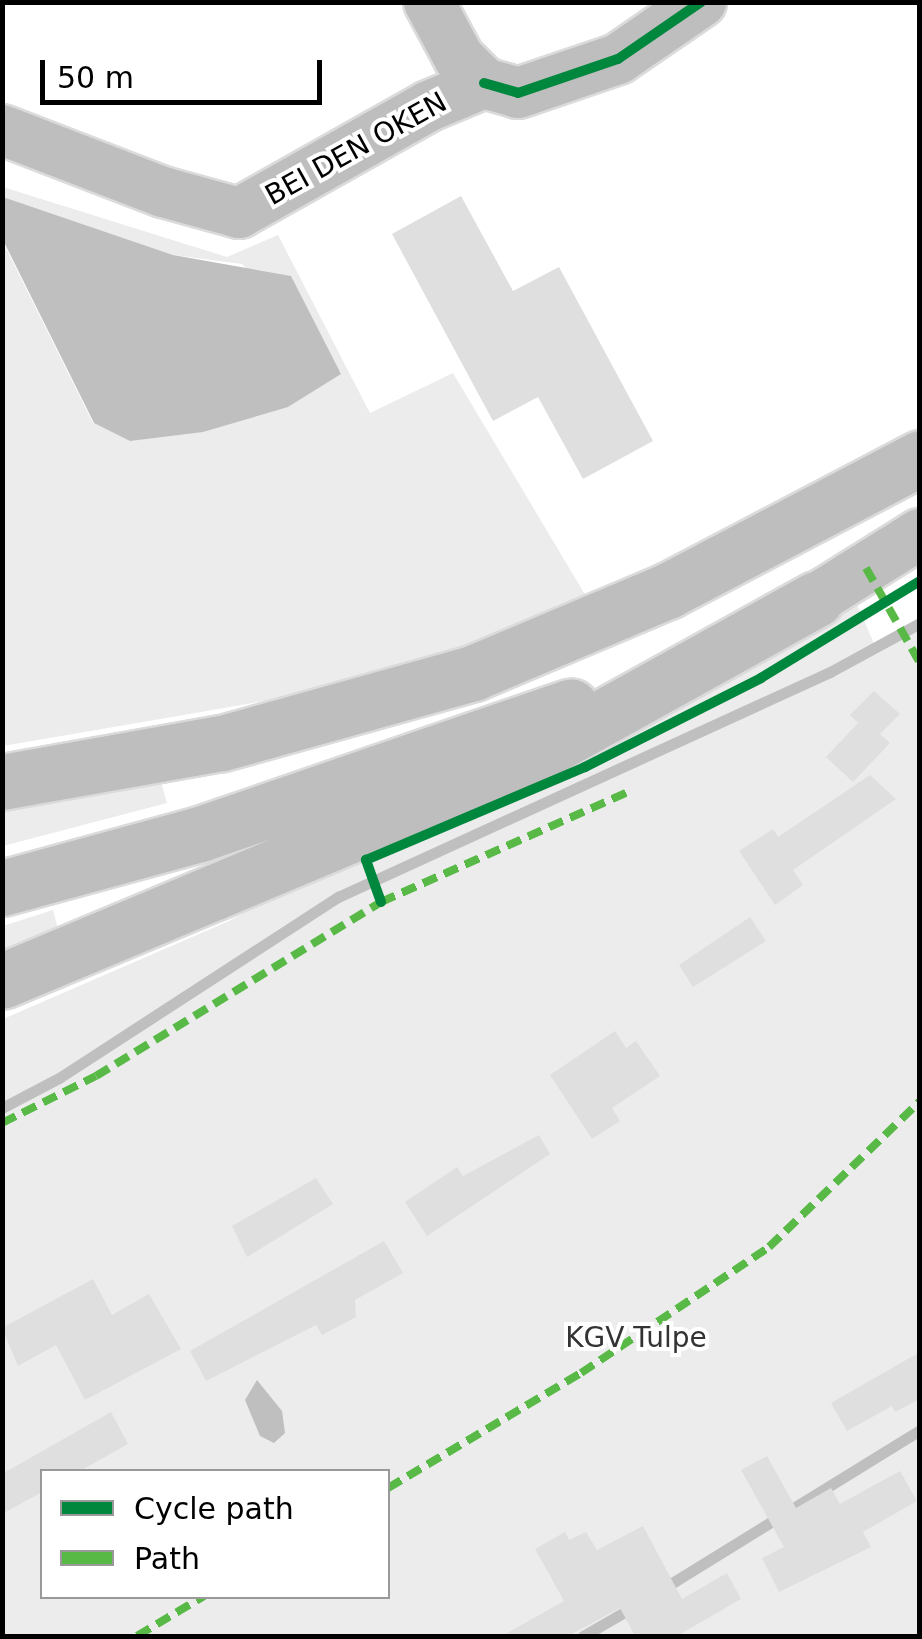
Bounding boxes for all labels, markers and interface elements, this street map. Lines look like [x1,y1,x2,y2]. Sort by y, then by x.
scale bar [45,40,328,102]
text: 50 m [57,60,134,95]
street label: BEI DEN OKEN [259,85,453,213]
park label: KGV Tulpe [565,1321,707,1355]
legend [40,1469,390,1599]
text: Cycle path [134,1491,294,1526]
text: Path [134,1541,200,1576]

